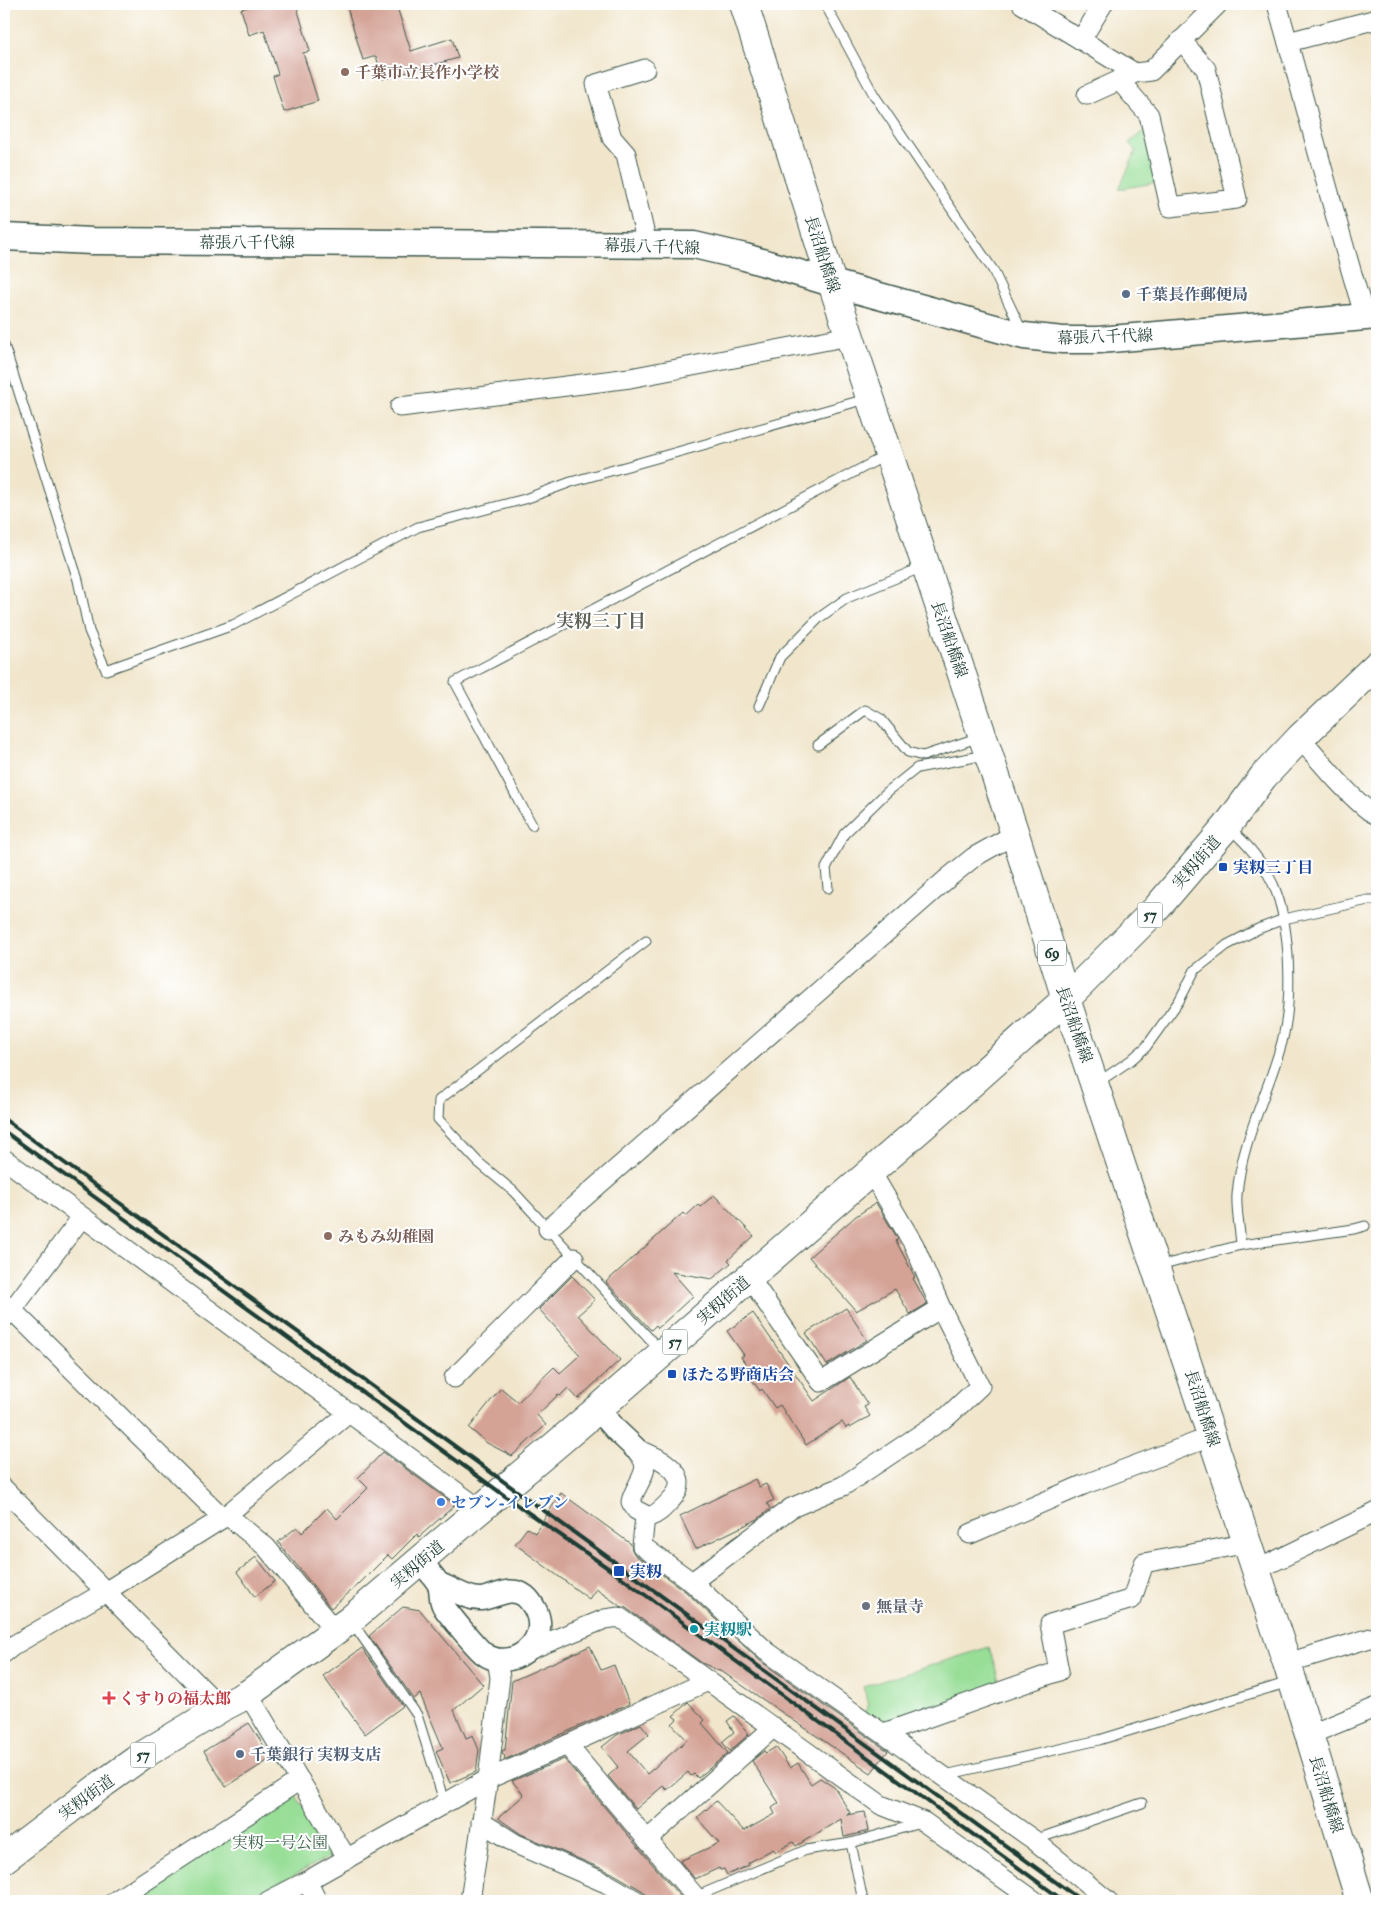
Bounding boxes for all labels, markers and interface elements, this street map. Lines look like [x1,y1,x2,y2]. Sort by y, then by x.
place label: 千葉市立長作小学校 [355,63,500,83]
marker: 千葉市立長作小学校 [339,66,351,78]
street label: 長沼船橋線 [800,213,844,295]
street label: 幕張八千代線 [199,233,295,253]
street label: 幕張八千代線 [604,235,700,259]
place label: 千葉長作郵便局 [1136,285,1248,305]
marker: 千葉長作郵便局 [1120,288,1132,300]
street label: 幕張八千代線 [1057,325,1153,349]
street label: 長沼船橋線 [927,598,972,680]
district label: 実籾三丁目 [556,610,646,633]
street label: 実籾街道 [1168,832,1225,893]
place label: 実籾三丁目 [1233,858,1313,878]
marker: 実籾三丁目 [1217,861,1229,873]
road number: 57 [1138,902,1162,928]
road number: 69 [1038,940,1066,966]
street label: 長沼船橋線 [1052,983,1097,1065]
place label: みもみ幼稚園 [338,1227,434,1247]
marker: みもみ幼稚園 [322,1230,334,1242]
street label: 実籾街道 [693,1272,754,1329]
road number: 57 [662,1330,688,1354]
place label: ほたる野商店会 [682,1365,794,1385]
street label: 長沼船橋線 [1180,1367,1224,1449]
marker: ほたる野商店会 [666,1368,678,1380]
place label: セブン-イレブン [451,1493,569,1513]
marker: セブン-イレブン [435,1496,447,1508]
street label: 実籾街道 [387,1537,449,1593]
place label: 実籾 [630,1562,662,1582]
marker: 実籾 [612,1564,626,1578]
place label: 無量寺 [876,1597,924,1617]
marker: 無量寺 [860,1600,872,1612]
place label: 実籾駅 [704,1620,752,1640]
marker: 実籾駅 [688,1623,700,1635]
place label: くすりの福太郎 [119,1689,231,1709]
marker: くすりの福太郎 [103,1692,115,1704]
road number: 57 [130,1742,156,1768]
place label: 千葉銀行 実籾支店 [250,1745,381,1765]
marker: 千葉銀行 実籾支店 [234,1748,246,1760]
street label: 長沼船橋線 [1305,1753,1347,1835]
street label: 実籾街道 [55,1771,118,1825]
park label: 実籾一号公園 [232,1833,328,1853]

